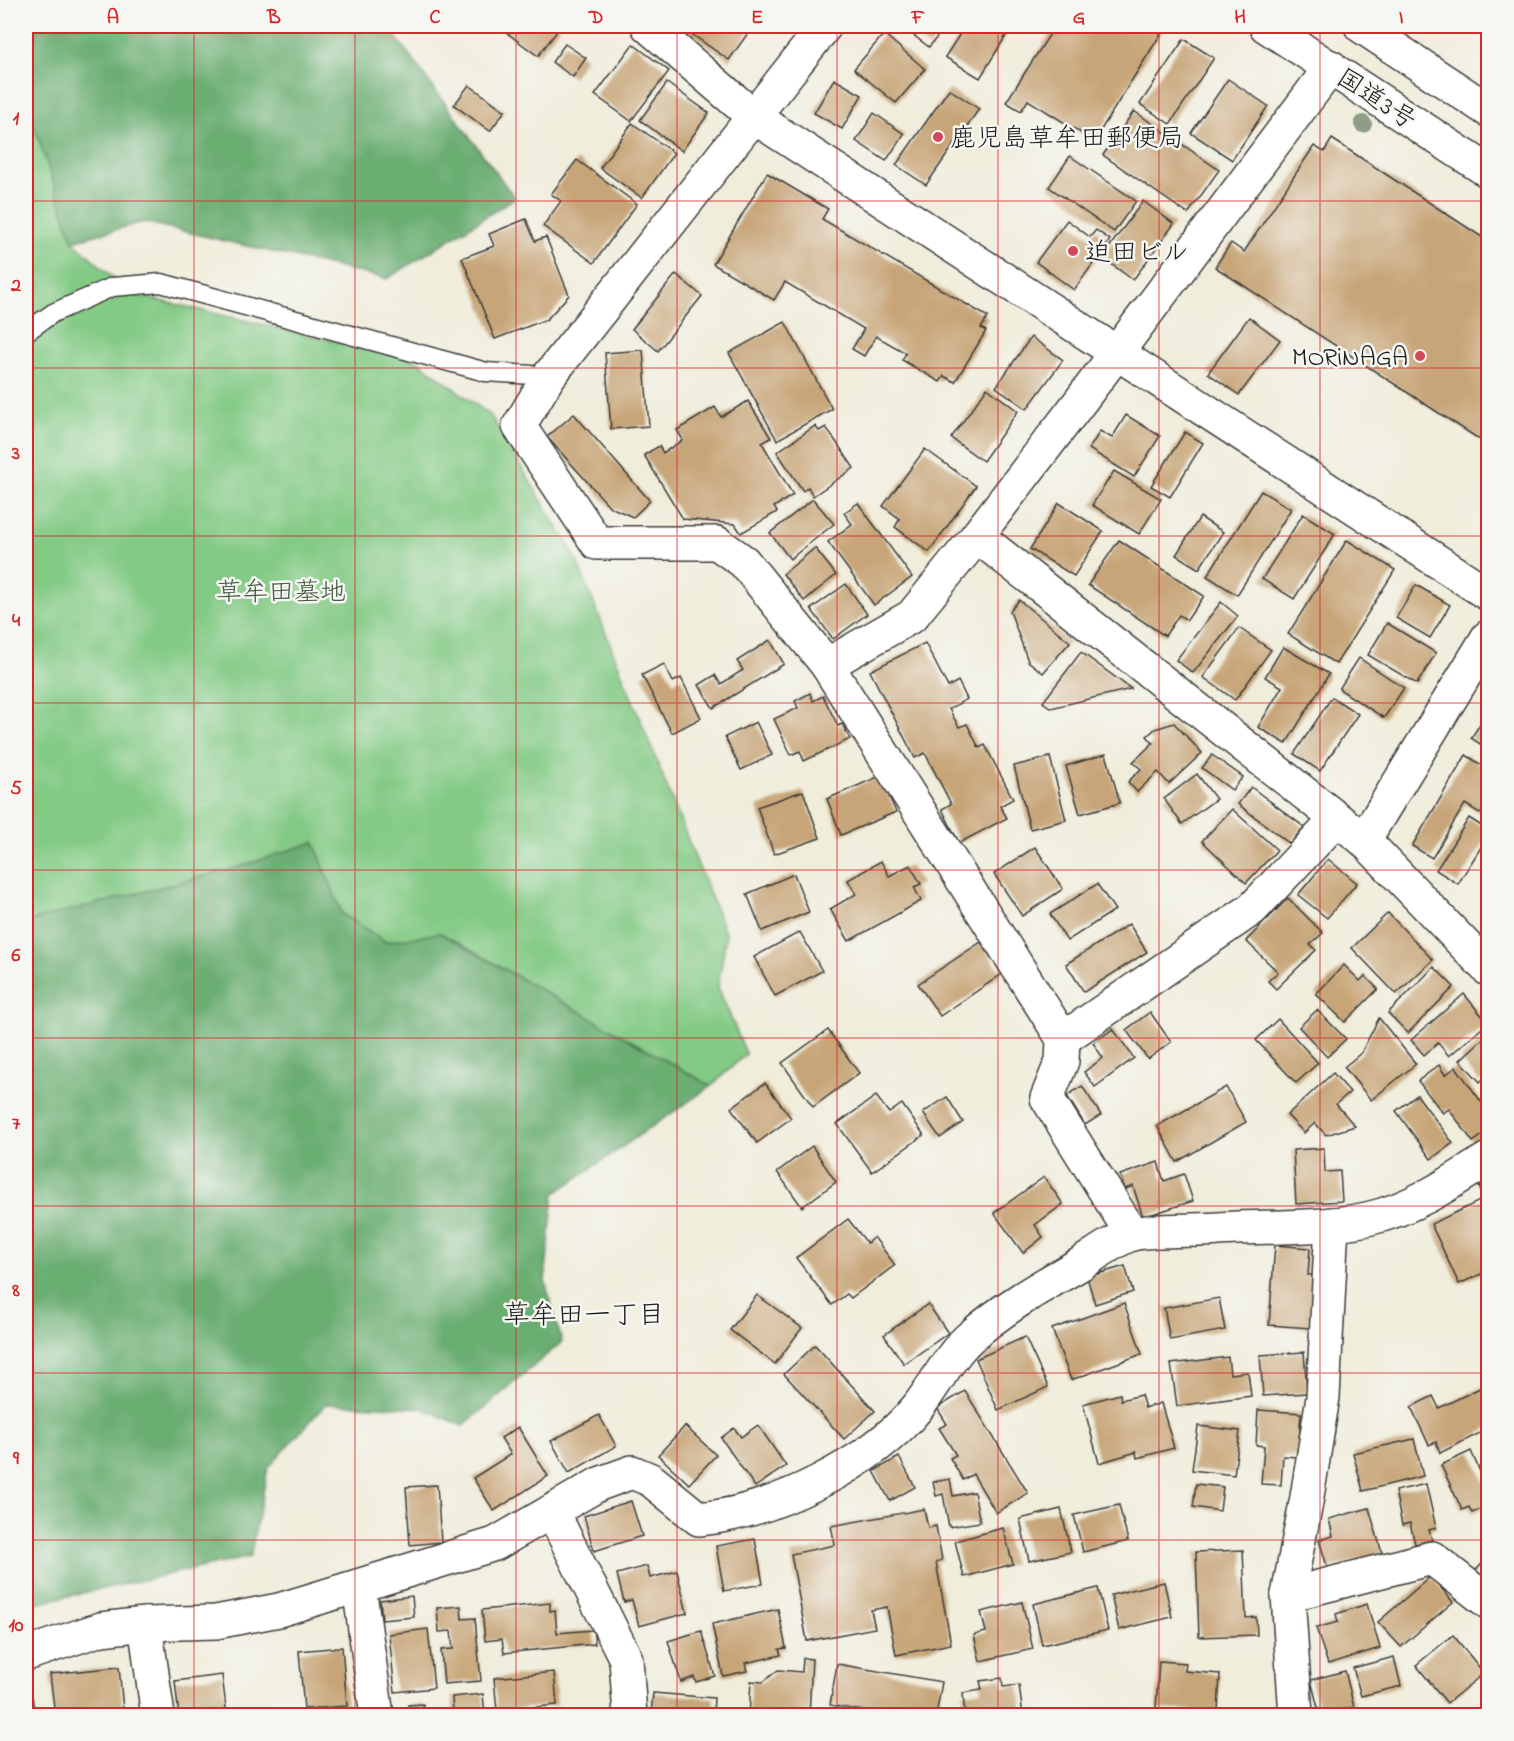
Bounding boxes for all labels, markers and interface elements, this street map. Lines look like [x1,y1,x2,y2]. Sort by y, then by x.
text: A [107,4,119,33]
text: B [266,4,281,33]
text: C [430,4,441,33]
text: D [588,4,603,33]
text: E [751,4,763,33]
text: F [911,4,925,33]
text: G [1073,4,1086,33]
text: H [1234,4,1246,33]
text: I [1399,4,1404,33]
street label: 国道3号 [1328,60,1423,141]
text: 1 [13,105,20,134]
place label: 鹿児島草牟田郵便局 [950,121,1184,159]
marker: 鹿児島草牟田郵便局 [931,130,945,144]
place label: 迫田ビル [1085,235,1188,273]
marker: 迫田ビル [1066,244,1080,258]
text: 2 [10,272,21,301]
place label: MORiNAGA [1292,340,1408,378]
marker: MORiNAGA [1413,349,1427,363]
text: 3 [11,440,20,469]
park label: 草牟田墓地 [216,575,346,613]
text: 4 [12,607,21,636]
text: 5 [10,775,22,804]
text: 6 [12,942,21,971]
text: 7 [12,1110,21,1139]
text: 8 [11,1277,20,1306]
district label: 草牟田一丁目 [503,1297,665,1336]
text: 9 [12,1445,20,1474]
text: 10 [9,1612,24,1641]

